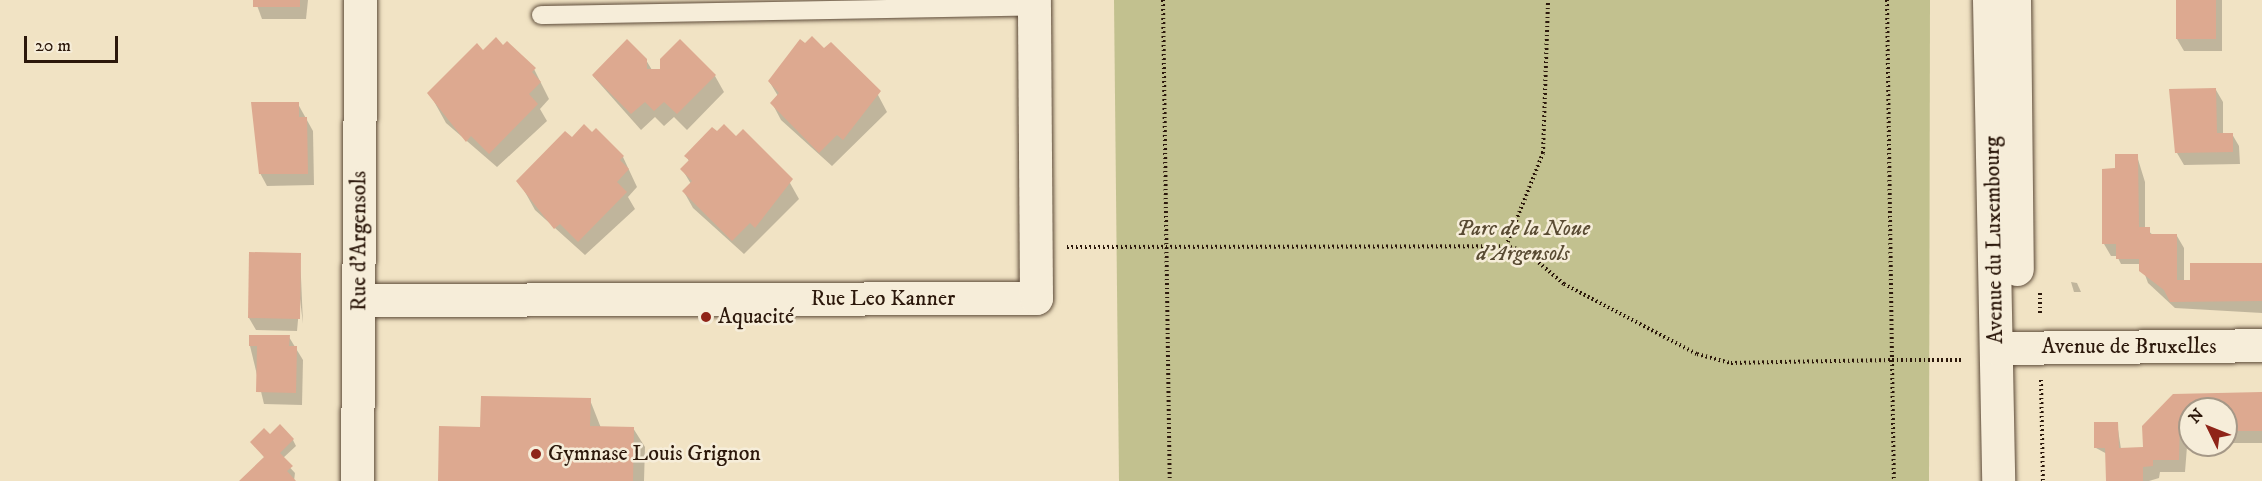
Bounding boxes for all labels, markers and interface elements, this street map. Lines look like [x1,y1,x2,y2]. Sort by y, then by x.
scale bar [27,24,122,62]
text: 20 m [35,35,71,57]
street label: Avenue du Luxembourg [1979,136,2009,344]
street label: Rue d'Argensols [346,171,372,311]
park label: Parc de la Noue d'Argensols [1456,215,1590,266]
street label: Rue Leo Kanner [811,286,955,312]
place label: Aquacité [718,304,794,330]
marker: Aquacité [699,310,713,324]
street label: Avenue de Bruxelles [2042,334,2216,360]
north arrow [2178,397,2238,457]
text: N [2184,404,2208,428]
place label: Gymnase Louis Grignon [548,441,761,467]
marker: Gymnase Louis Grignon [529,447,543,461]

